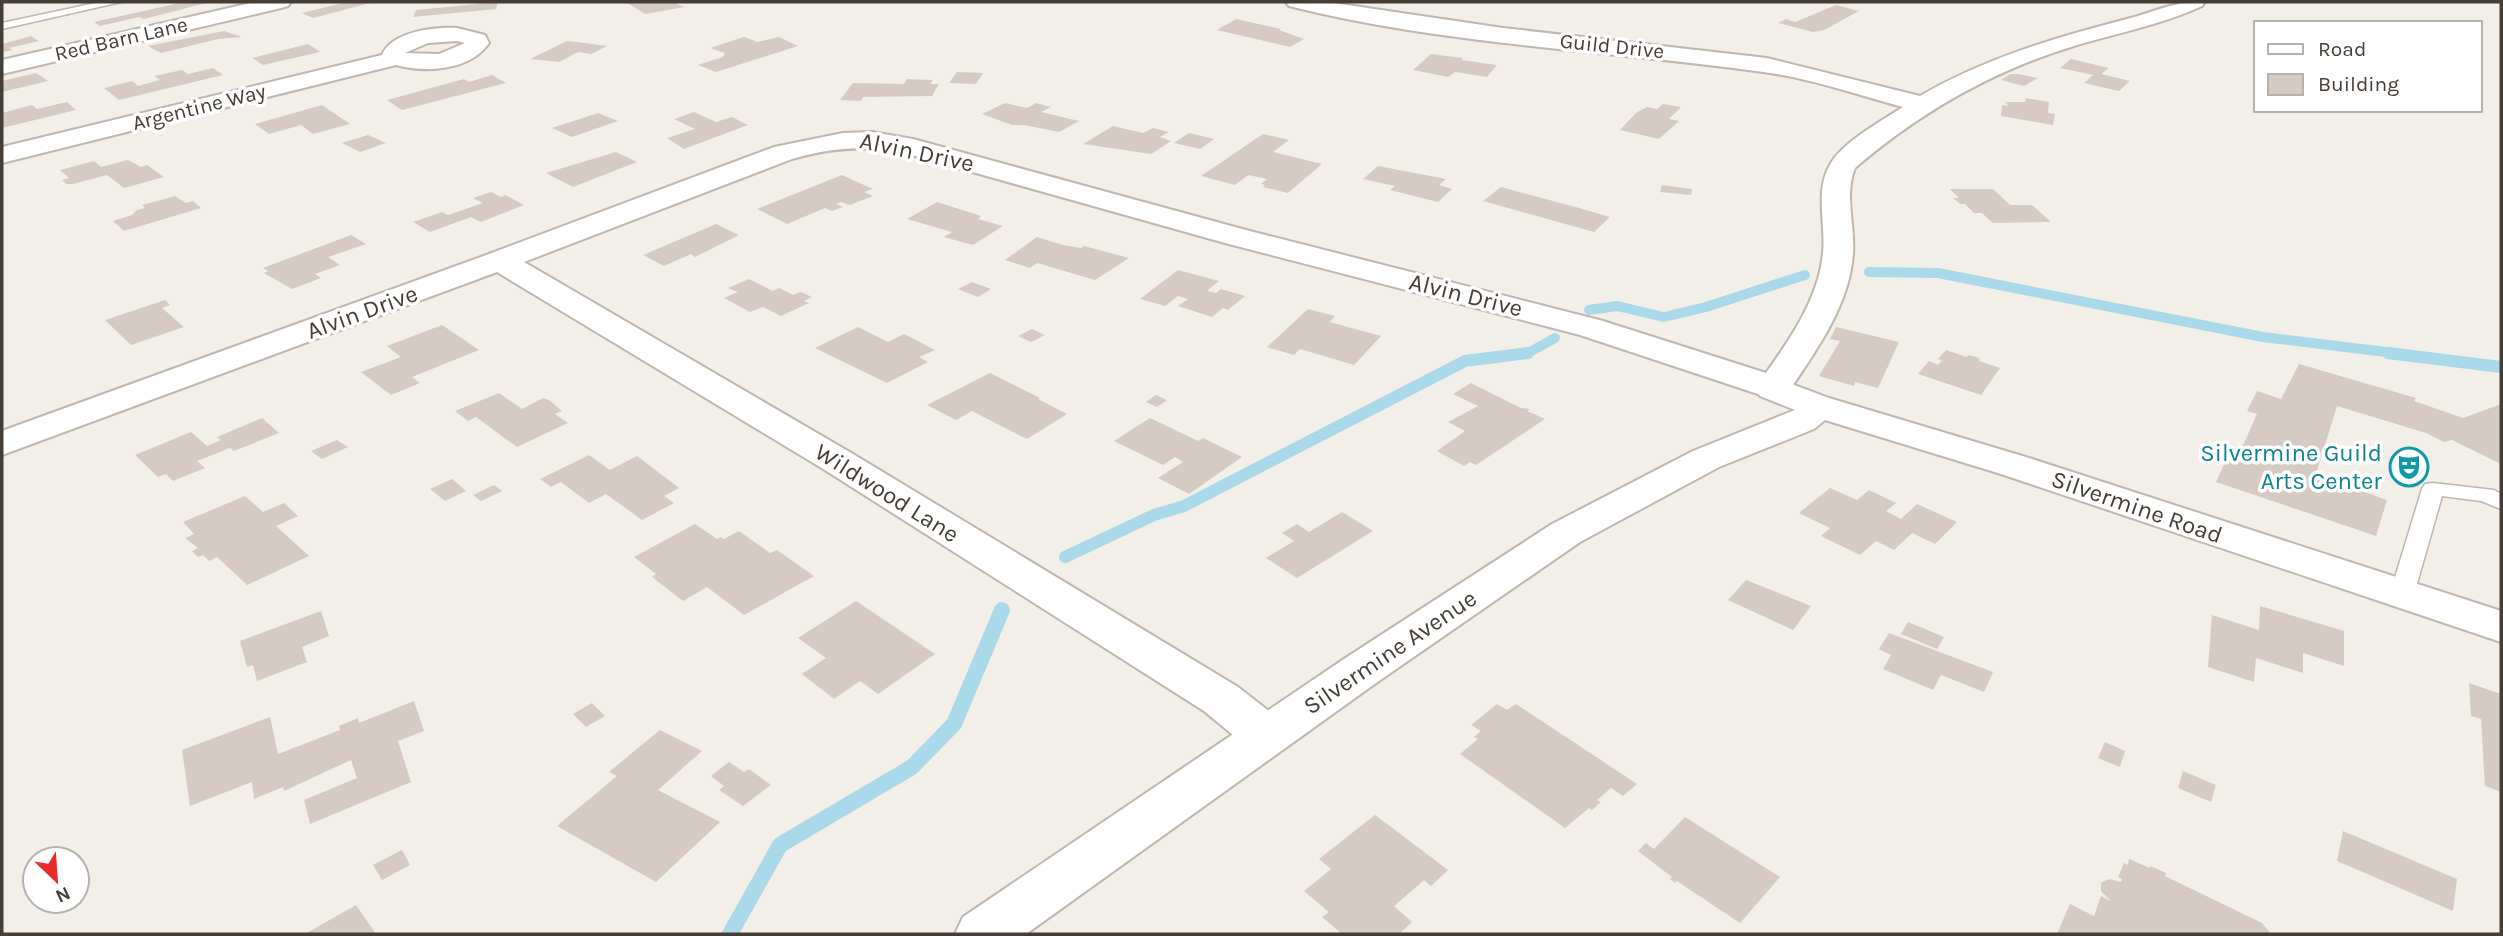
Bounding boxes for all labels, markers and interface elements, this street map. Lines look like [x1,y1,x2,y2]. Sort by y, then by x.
street label: Red Barn Lane [52,12,190,66]
legend [2254,21,2482,112]
street label: Guild Drive [1559,29,1665,63]
text: Road [2318,37,2366,61]
text: Building [2318,72,2399,96]
street label: Argentine Way [130,79,268,135]
street label: Alvin Drive [857,126,977,178]
street label: Alvin Drive [1406,267,1526,323]
street label: Alvin Drive [303,279,421,345]
street label: Wildwood Lane [810,438,964,548]
place label: Silvermine Guild Arts Center [2200,439,2382,495]
theatre icon: Silvermine Guild Arts Center [2388,446,2430,488]
street label: Silvermine Road [2048,465,2226,549]
street label: Silvermine Avenue [1298,584,1482,720]
north arrow [21,845,91,915]
text: N [52,882,74,907]

